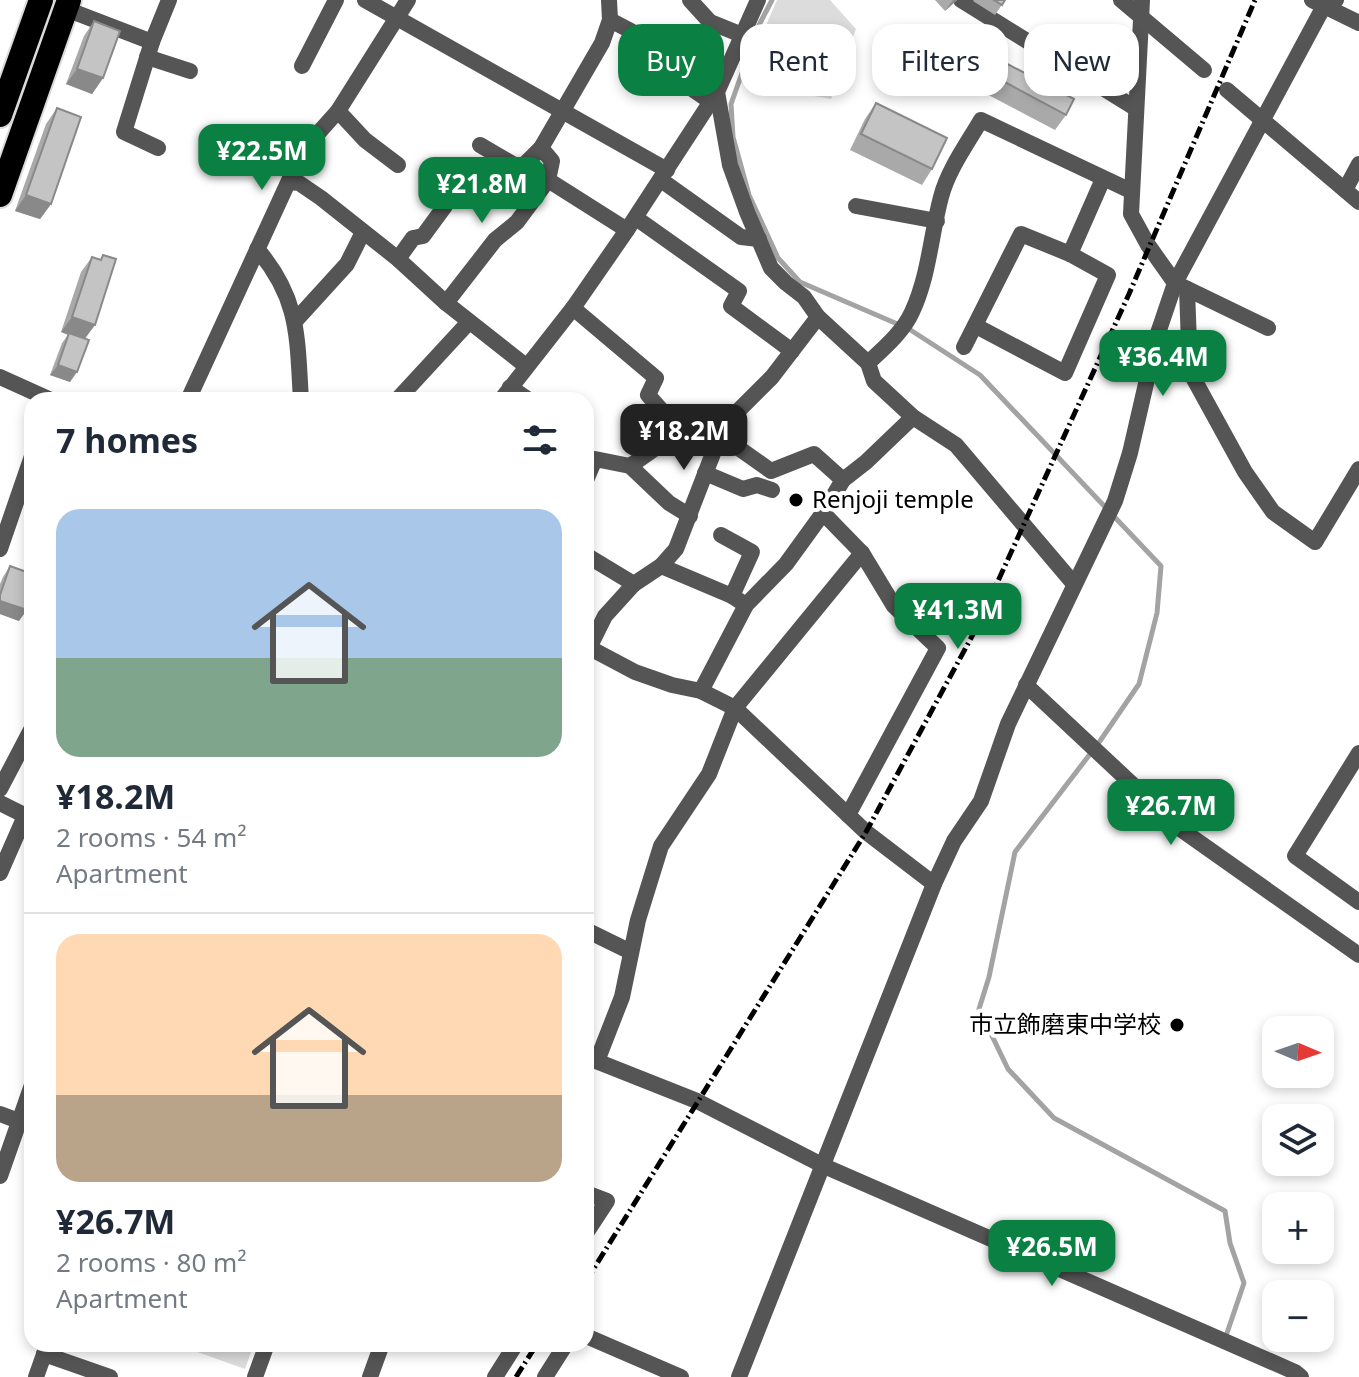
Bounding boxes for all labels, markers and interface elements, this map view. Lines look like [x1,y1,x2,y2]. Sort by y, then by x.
chip: Buy [618,24,724,96]
chip: Rent [740,24,856,96]
chip: Filters [872,24,1008,96]
chip: New [1024,24,1139,96]
pin: ¥22.5M [197,124,327,192]
text: ¥22.5M [216,132,308,168]
pin: ¥21.8M [417,157,547,225]
text: ¥21.8M [436,165,528,201]
pin: ¥36.4M [1098,330,1228,398]
text: ¥36.4M [1117,338,1209,374]
pin: ¥18.2M [619,404,749,472]
text: ¥18.2M [638,412,730,448]
text: 7 homes [56,417,198,463]
icon: filters [518,418,562,462]
place label: Renjoji temple [812,482,974,515]
marker: Renjoji temple [787,491,805,509]
icon: home [237,561,381,705]
pin: ¥41.3M [893,583,1023,651]
text: ¥41.3M [912,591,1004,627]
text: ¥18.2M [56,773,175,819]
pin: ¥26.7M [1106,779,1236,847]
text: ¥26.7M [1125,787,1217,823]
text: 2 rooms · 54 m² [56,819,246,855]
text: Apartment [56,855,188,891]
icon: home [237,986,381,1130]
place label: 市立飾磨東中学校 [969,1007,1161,1040]
marker: 市立飾磨東中学校 [1168,1016,1186,1034]
north arrow [1262,1016,1334,1088]
map controls [1262,1016,1334,1352]
button: layers [1262,1104,1334,1176]
button: + [1262,1192,1334,1264]
text: ¥26.7M [56,1198,175,1244]
pin: ¥26.5M [987,1220,1117,1288]
text: ¥26.5M [1006,1228,1098,1264]
text: 2 rooms · 80 m² [56,1244,246,1280]
text: Apartment [56,1280,188,1316]
button: − [1262,1280,1334,1352]

